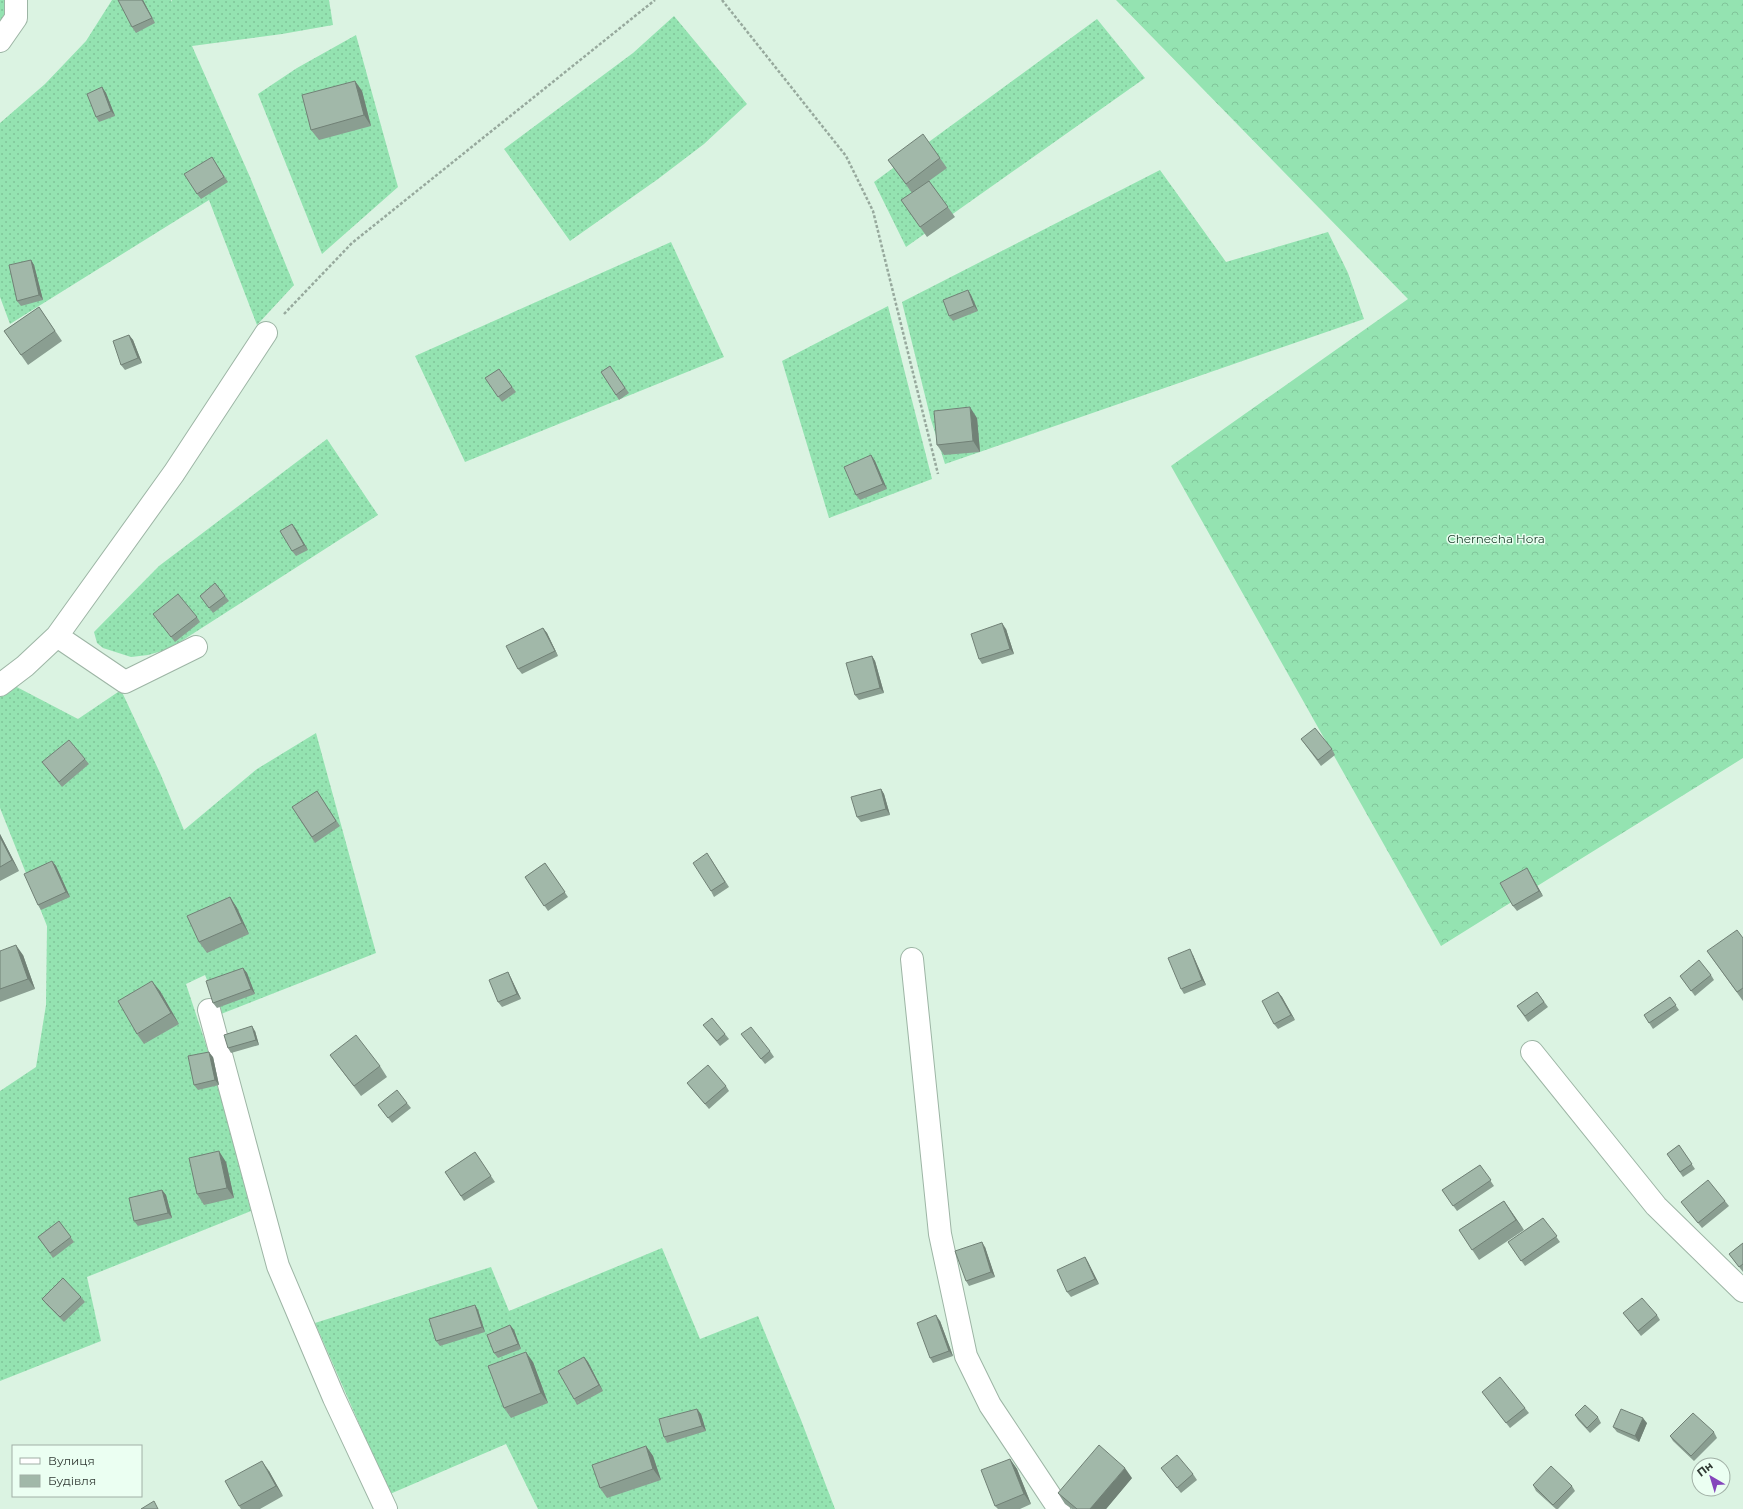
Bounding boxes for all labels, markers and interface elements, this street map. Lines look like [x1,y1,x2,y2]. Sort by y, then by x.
park label: Chernecha Hora [1447,531,1545,546]
legend [12,1445,142,1497]
text: Вулиця [48,1453,95,1468]
north arrow [1691,1457,1731,1497]
text: Пн [1694,1459,1716,1480]
text: Будівля [48,1473,96,1488]

